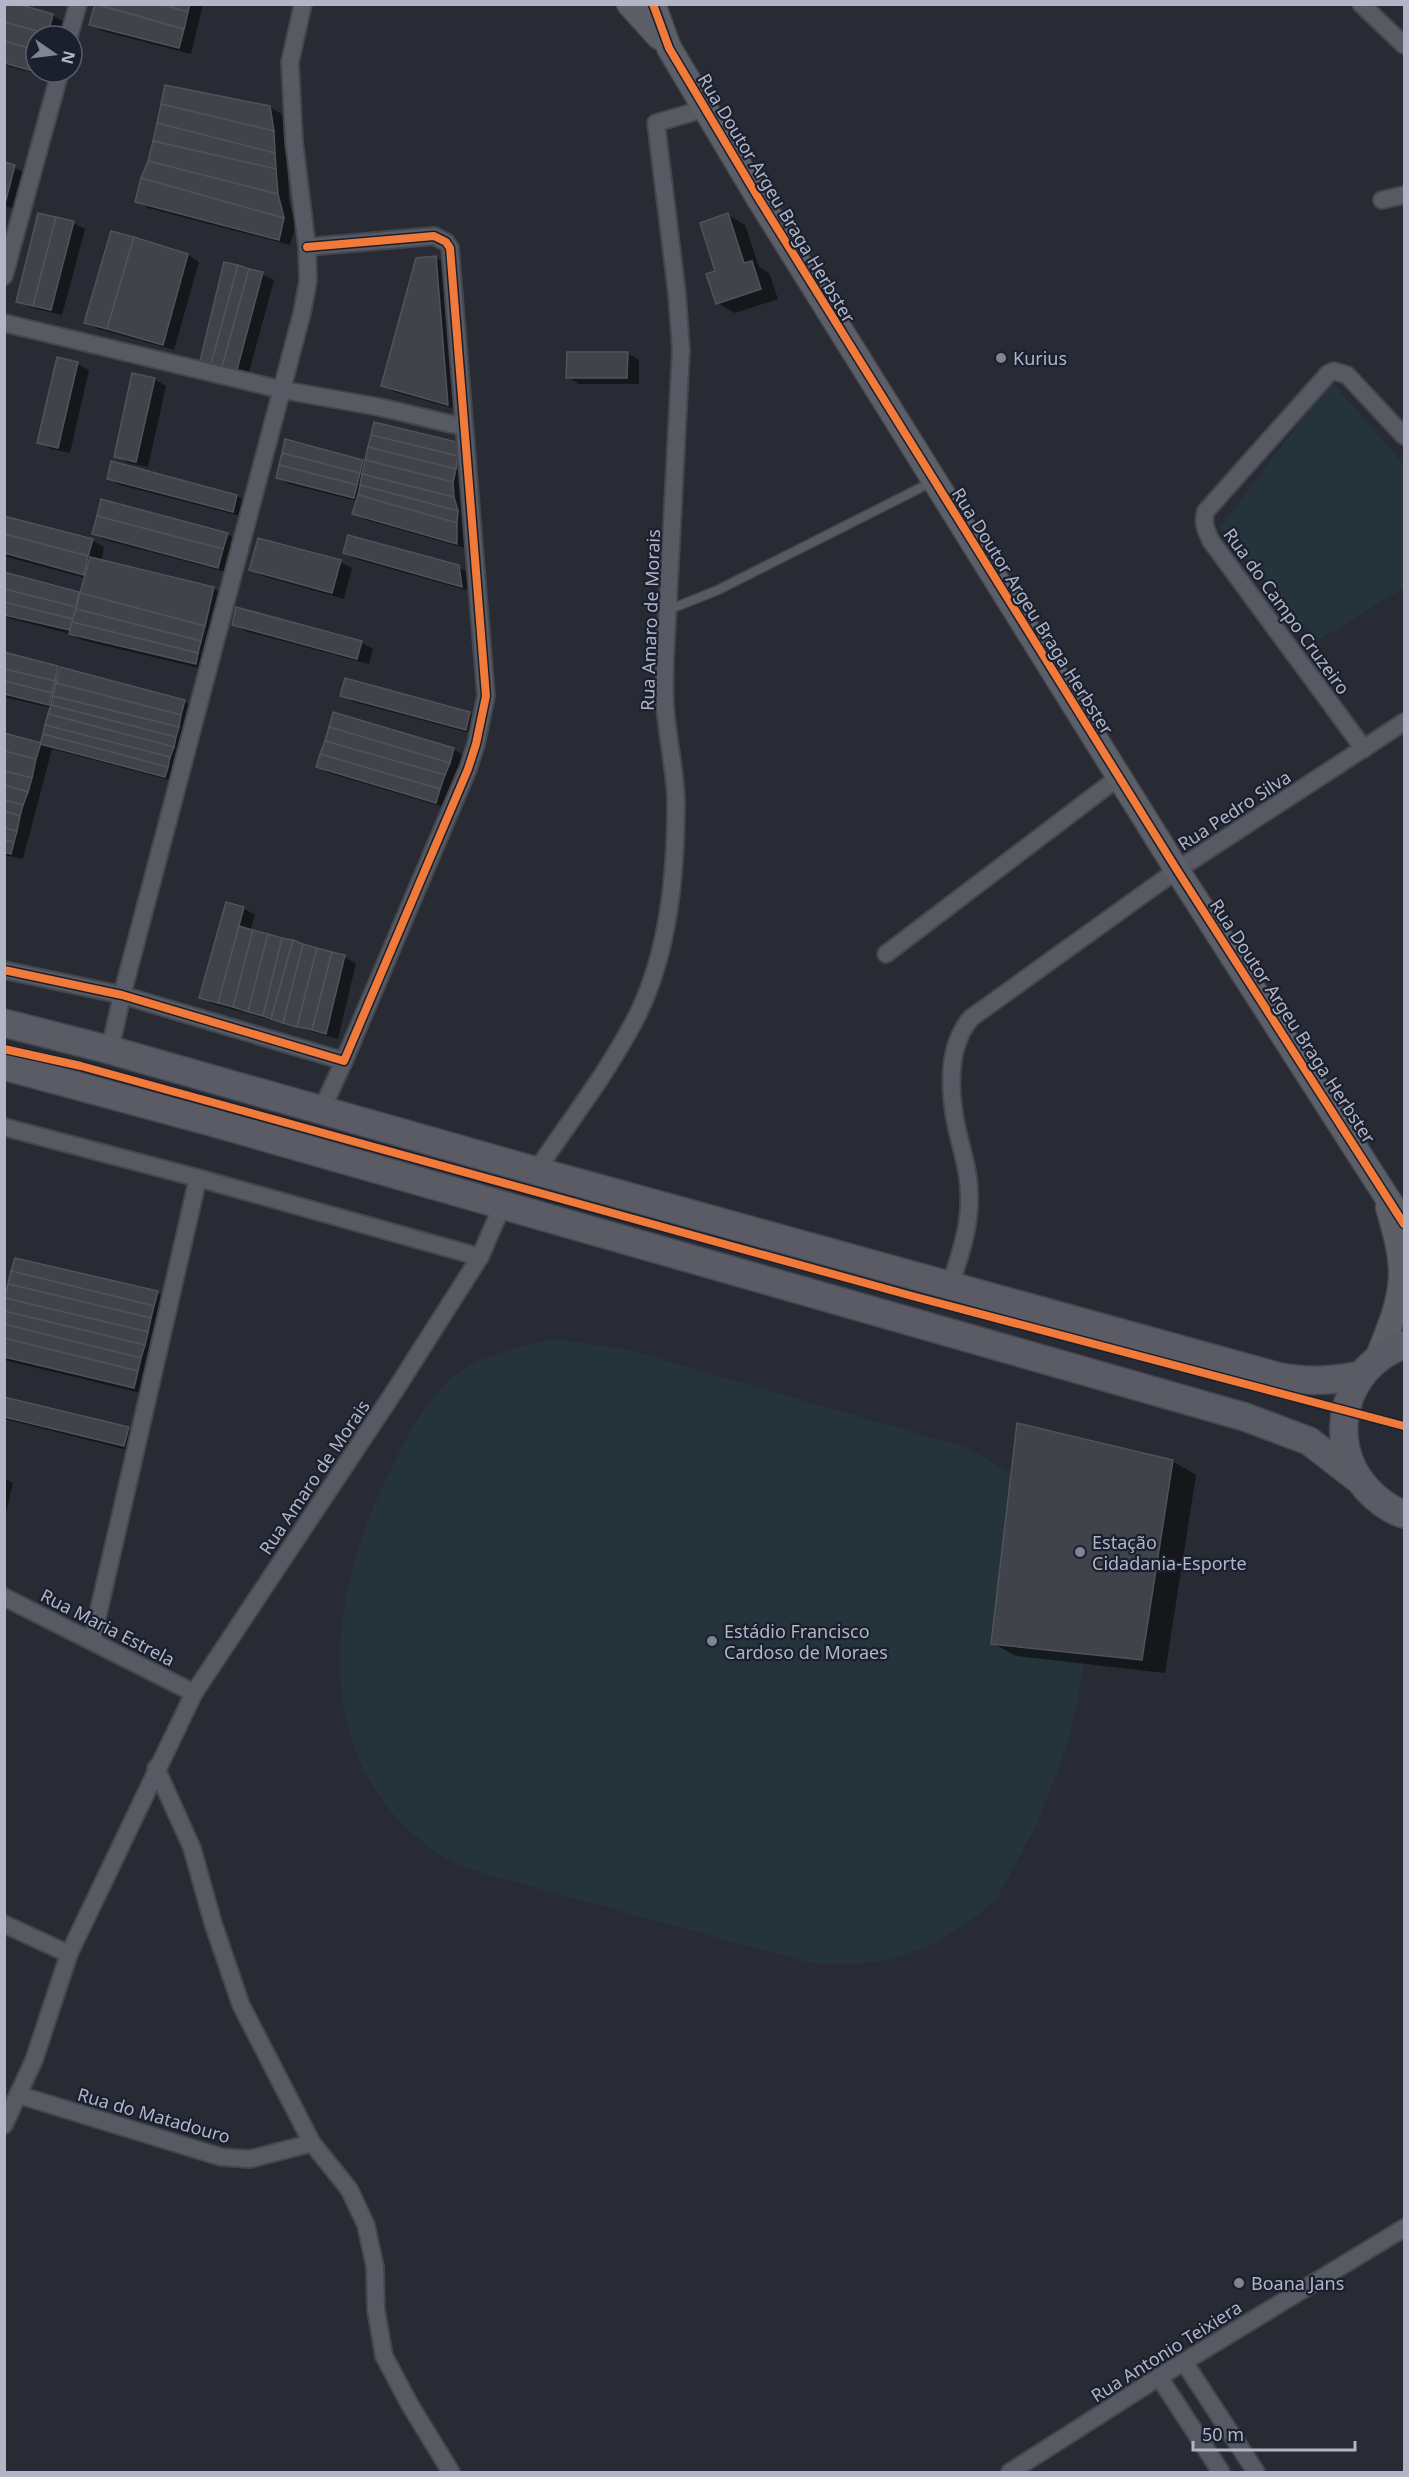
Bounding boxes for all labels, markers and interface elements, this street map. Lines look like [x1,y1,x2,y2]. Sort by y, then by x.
north arrow [24,24,84,84]
text: N [56,49,81,67]
street label: Rua Doutor Argeu Braga Herbster [693,69,861,328]
place label: Kurius [1013,346,1067,370]
marker: Kurius [994,351,1008,365]
street label: Rua Doutor Argeu Braga Herbster [947,483,1120,740]
street label: Rua do Campo Cruzeiro [1219,523,1355,699]
street label: Rua Amaro de Morais [635,529,665,711]
street label: Rua Pedro Silva [1173,764,1295,856]
street label: Rua Doutor Argeu Braga Herbster [1205,894,1382,1148]
street label: Rua Amaro de Morais [253,1395,375,1559]
place label: Estação Cidadania-Esporte [1092,1530,1247,1575]
marker: Estação Cidadania-Esporte [1073,1545,1087,1559]
street label: Rua Maria Estrela [37,1583,179,1671]
place label: Estádio Francisco Cardoso de Moraes [724,1619,888,1664]
marker: Estádio Francisco Cardoso de Moraes [705,1634,719,1648]
street label: Rua do Matadouro [75,2082,233,2148]
place label: Boana Jans [1251,2271,1344,2295]
marker: Boana Jans [1232,2276,1246,2290]
street label: Rua Antonio Teixiera [1086,2295,1246,2407]
scale bar [1193,2414,1355,2452]
text: 50 m [1202,2422,1244,2446]

